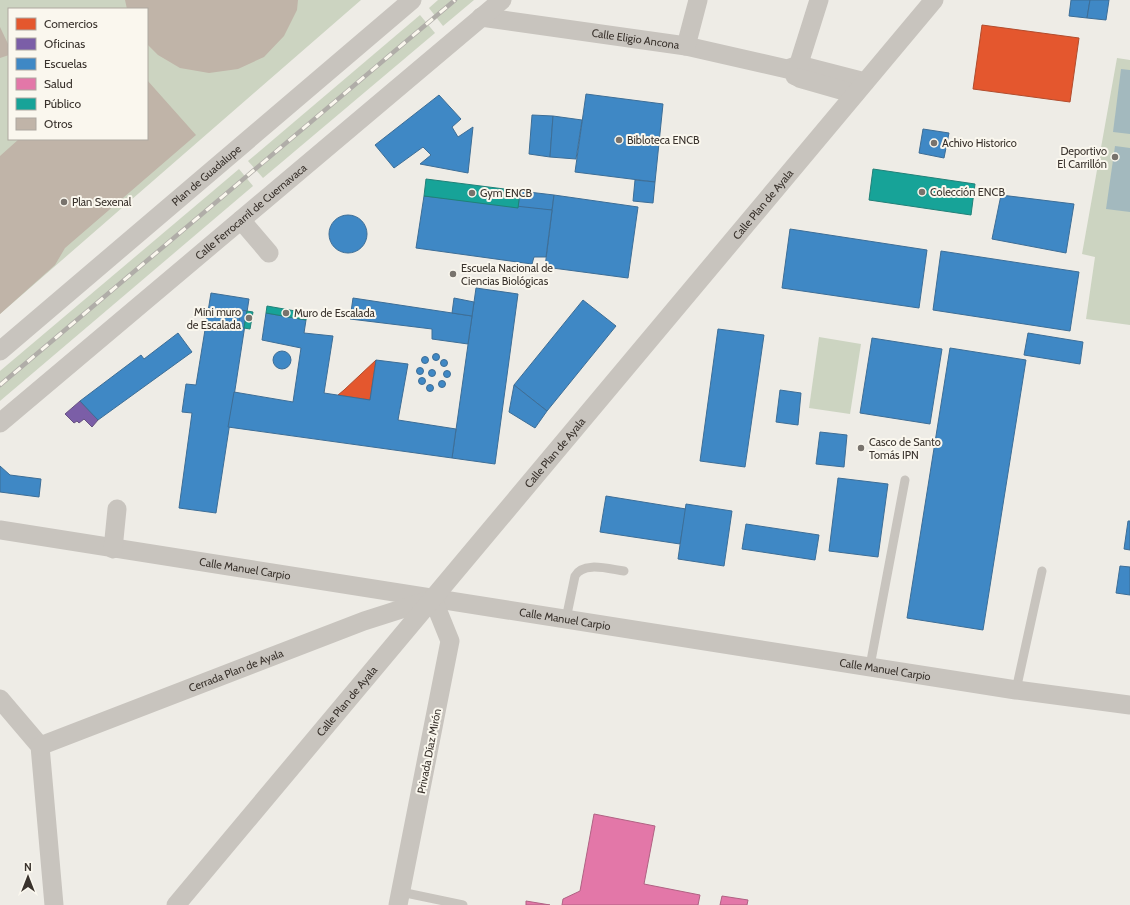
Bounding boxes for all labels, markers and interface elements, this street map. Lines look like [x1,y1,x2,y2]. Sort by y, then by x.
legend [8,8,148,140]
text: Comercios [44,16,98,31]
street label: Calle Eligio Ancona [591,26,681,52]
text: Oficinas [44,36,85,51]
text: Escuelas [44,56,87,71]
text: Salud [44,76,73,91]
text: Público [44,96,81,111]
text: Otros [44,116,73,131]
place label: Bibloteca ENCB [627,133,700,147]
marker: Bibloteca ENCB [614,135,624,145]
place label: Achivo Historico [942,136,1017,150]
marker: Achivo Historico [929,138,939,148]
street label: Plan de Guadalupe [169,142,244,209]
place label: Deportivo El Carrillón [1057,144,1107,171]
marker: Deportivo El Carrillón [1110,152,1120,162]
street label: Calle Ferrocarril de Cuernavaca [192,160,310,263]
street label: Calle Plan de Ayala [729,166,797,242]
place label: Colección ENCB [930,185,1005,199]
place label: Gym ENCB [480,186,533,200]
marker: Colección ENCB [917,187,927,197]
marker: Gym ENCB [467,188,477,198]
place label: Plan Sexenal [72,195,132,209]
marker: Plan Sexenal [59,197,69,207]
place label: Escuela Nacional de Ciencias Biológicas [461,261,553,288]
marker: Escuela Nacional de Ciencias Biológicas [448,269,458,279]
place label: Mini muro de Escalada [187,305,242,332]
place label: Muro de Escalada [294,306,375,320]
marker: Muro de Escalada [281,308,291,318]
marker: Mini muro de Escalada [244,313,254,323]
street label: Calle Plan de Ayala [521,414,589,491]
place label: Casco de Santo Tomás IPN [869,435,941,462]
marker: Casco de Santo Tomás IPN [856,443,866,453]
street label: Calle Manuel Carpio [198,554,292,583]
street label: Calle Manuel Carpio [518,605,612,633]
street label: Cerrada Plan de Ayala [187,646,286,695]
street label: Calle Manuel Carpio [838,655,932,683]
street label: Calle Plan de Ayala [313,663,381,739]
street label: Privada Díaz Mirón [414,707,444,795]
north arrow [8,857,48,897]
text: N [24,860,32,874]

